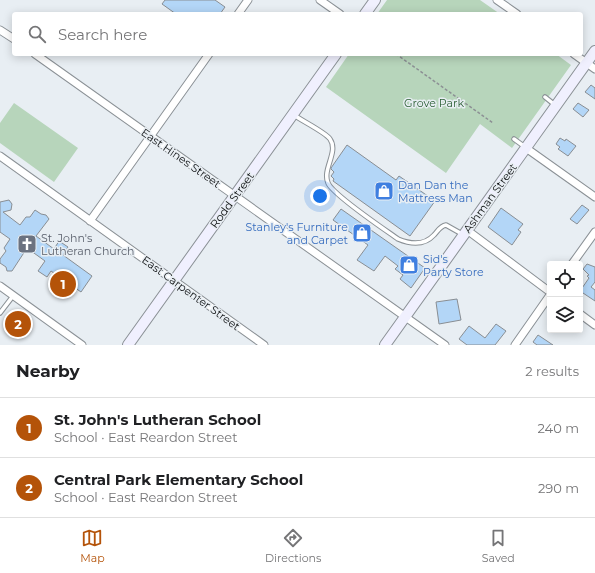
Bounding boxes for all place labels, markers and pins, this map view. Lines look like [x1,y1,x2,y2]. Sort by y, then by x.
place label: Dan Dan the Mattress Man [398,178,473,205]
shop icon: Dan Dan the Mattress Man [373,180,395,202]
place label: Stanley's Furniture and Carpet [246,220,349,247]
shop icon: Stanley's Furniture and Carpet [351,222,373,244]
place label: St. John's Lutheran Church [41,231,135,258]
church icon: St. John's Lutheran Church [16,233,38,255]
place label: Sid's Party Store [423,252,484,279]
shop icon: Sid's Party Store [398,254,420,276]
pin: 1 [50,269,76,299]
pin: 2 [5,309,31,339]

